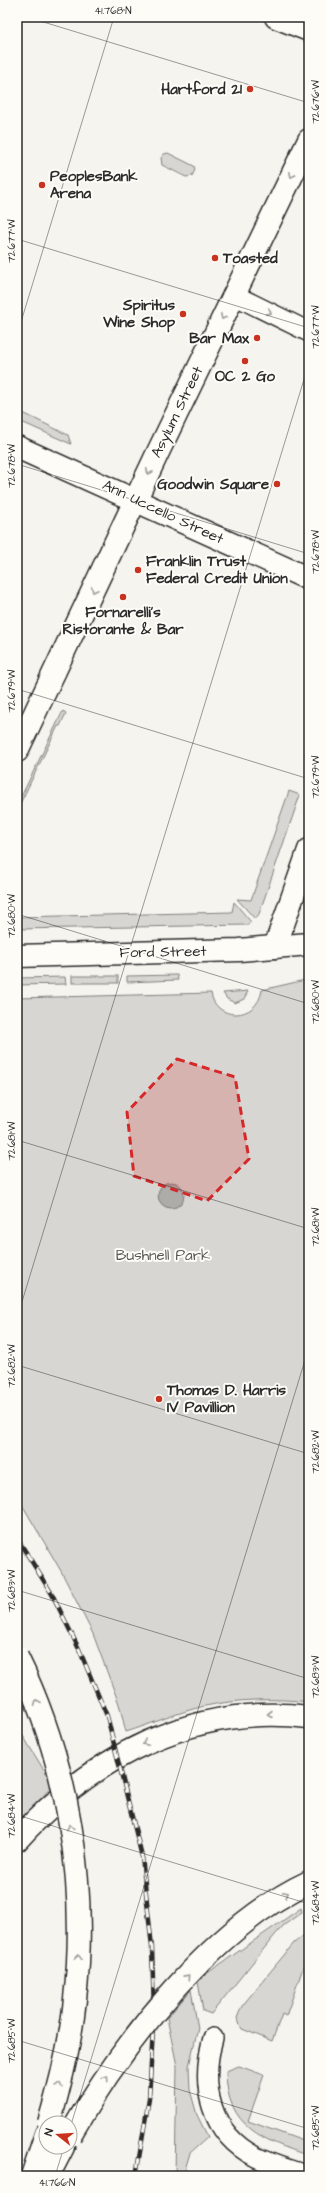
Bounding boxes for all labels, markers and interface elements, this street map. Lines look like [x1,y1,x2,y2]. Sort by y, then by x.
text: 41.768°N [95,4,131,18]
place label: Hartford 21 [161,79,242,100]
text: 72.676°W [309,80,323,124]
marker: Hartford 21 [245,84,255,94]
place label: PeoplesBank Arena [50,166,138,204]
one-way arrow [289,171,297,178]
marker: PeoplesBank Arena [37,180,47,190]
text: 72.677°W [5,219,19,263]
place label: Toasted [222,248,278,269]
marker: Toasted [210,253,220,263]
place label: Spiritus Wine Shop [102,295,176,333]
text: 72.677°W [309,305,323,349]
one-way arrow [265,307,272,315]
marker: Spiritus Wine Shop [178,309,188,319]
one-way arrow [220,313,228,321]
place label: Bar Max [189,328,250,349]
marker: Bar Max [252,333,262,343]
marker: OC 2 Go [240,356,250,366]
street label: Asylum Street [146,363,209,462]
place label: OC 2 Go [215,366,276,387]
text: 72.678°W [5,444,19,488]
one-way arrow [146,468,154,476]
place label: Goodwin Square [157,474,269,495]
street label: Ann Uccello Street [99,475,227,549]
marker: Goodwin Square [272,479,282,489]
text: 72.678°W [309,530,323,574]
place label: Franklin Trust Federal Credit Union [146,551,288,589]
marker: Franklin Trust Federal Credit Union [133,565,143,575]
one-way arrow [91,586,99,594]
marker: Fornarelli's Ristorante & Bar [118,592,128,602]
place label: Fornarelli's Ristorante & Bar [62,602,184,640]
text: 72.679°W [5,669,19,713]
text: 72.679°W [309,755,323,799]
text: 72.680°W [5,893,19,938]
street label: Ford Street [119,941,207,963]
text: 72.680°W [309,979,323,1024]
text: 72.681°W [5,1121,19,1160]
text: 72.681°W [309,1207,323,1246]
park label: Bushnell Park [116,1245,210,1266]
text: 72.682°W [5,1344,19,1388]
place label: Thomas D. Harris IV Pavillion [166,1380,286,1418]
marker: Thomas D. Harris IV Pavillion [154,1394,164,1404]
text: 72.682°W [309,1430,323,1474]
text: 72.683°W [5,1569,19,1612]
text: 72.683°W [309,1655,323,1698]
one-way arrow [33,1699,41,1706]
one-way arrow [267,1710,273,1718]
one-way arrow [141,1739,149,1746]
text: 72.684°W [5,1793,19,1838]
one-way arrow [66,1824,75,1830]
text: 72.684°W [309,1880,323,1925]
one-way arrow [282,1891,289,1898]
one-way arrow [74,1954,83,1960]
one-way arrow [182,1974,190,1982]
text: 72.685°W [5,2018,19,2063]
one-way arrow [101,2076,108,2083]
one-way arrow [55,2082,63,2089]
text: 72.685°W [309,2105,323,2150]
north arrow [38,2115,78,2155]
text: N [41,2127,57,2138]
text: 41.766°N [39,2176,75,2190]

